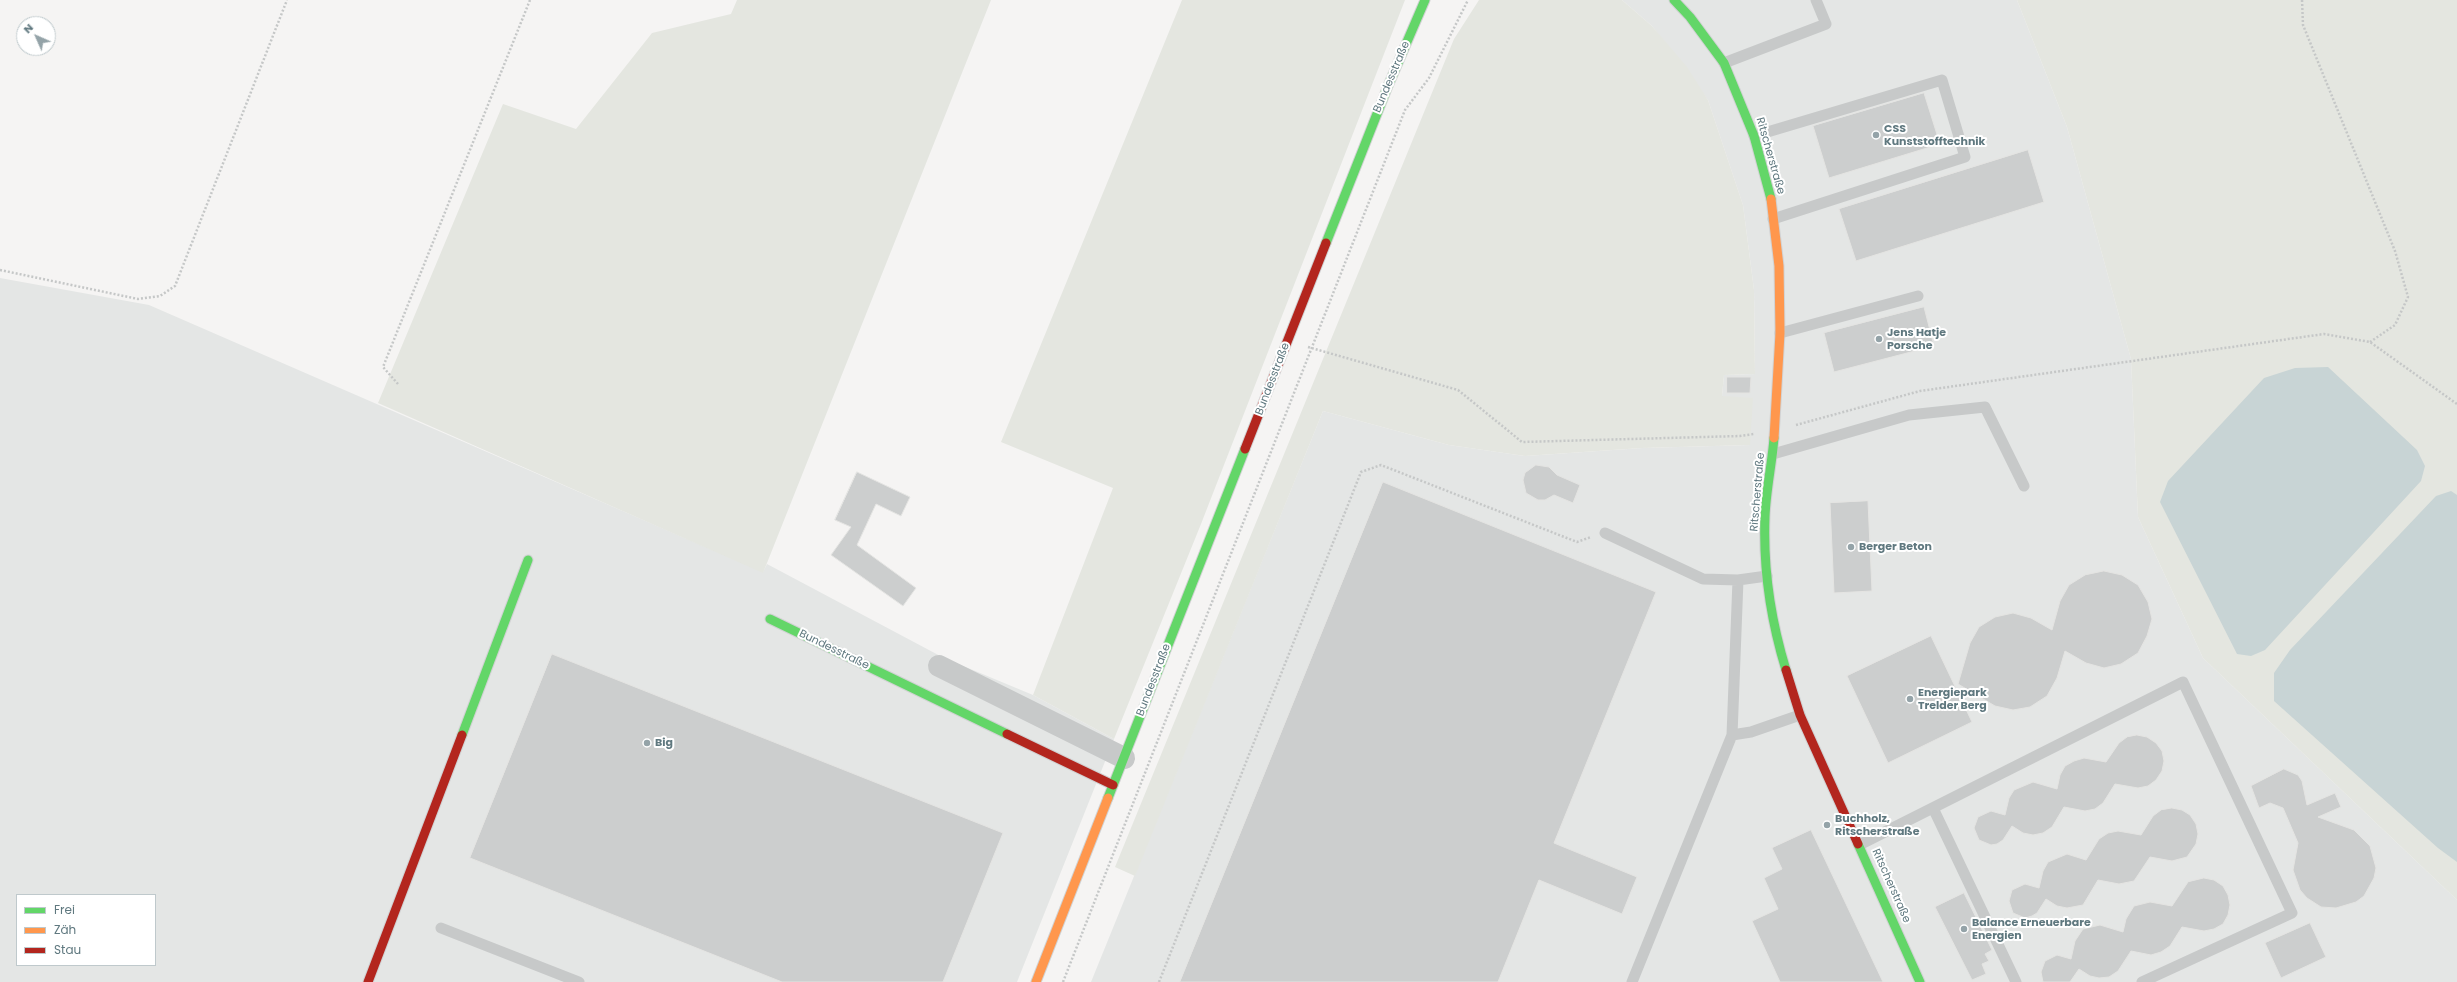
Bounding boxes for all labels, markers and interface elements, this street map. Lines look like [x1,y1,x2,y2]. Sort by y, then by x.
north arrow [16,16,56,56]
text: N [20,20,37,37]
street label: Bundesstraße [1371,39,1413,115]
street label: Ritscherstraße [1753,116,1787,196]
place label: CSS Kunststofftechnik [1884,122,1985,148]
marker: CSS Kunststofftechnik [1871,130,1881,140]
place label: Jens Hatje Porsche [1887,326,1946,352]
marker: Jens Hatje Porsche [1874,334,1884,344]
street label: Bundesstraße [1253,341,1293,417]
street label: Ritscherstraße [1748,452,1768,532]
place label: Berger Beton [1859,540,1932,554]
marker: Berger Beton [1846,542,1856,552]
street label: Bundesstraße [797,627,871,673]
street label: Bundesstraße [1134,642,1174,718]
place label: Energiepark Trelder Berg [1918,686,1987,712]
marker: Energiepark Trelder Berg [1905,694,1915,704]
place label: Big [655,736,673,750]
marker: Big [642,738,652,748]
place label: Buchholz, Ritscherstraße [1835,812,1919,838]
marker: Buchholz, Ritscherstraße [1822,820,1832,830]
street label: Ritscherstraße [1869,847,1913,925]
legend [16,894,156,966]
text: Frei [54,901,75,918]
place label: Balance Erneuerbare Energien [1972,916,2091,942]
text: Zäh [54,921,76,938]
marker: Balance Erneuerbare Energien [1959,924,1969,934]
text: Stau [54,941,81,958]

